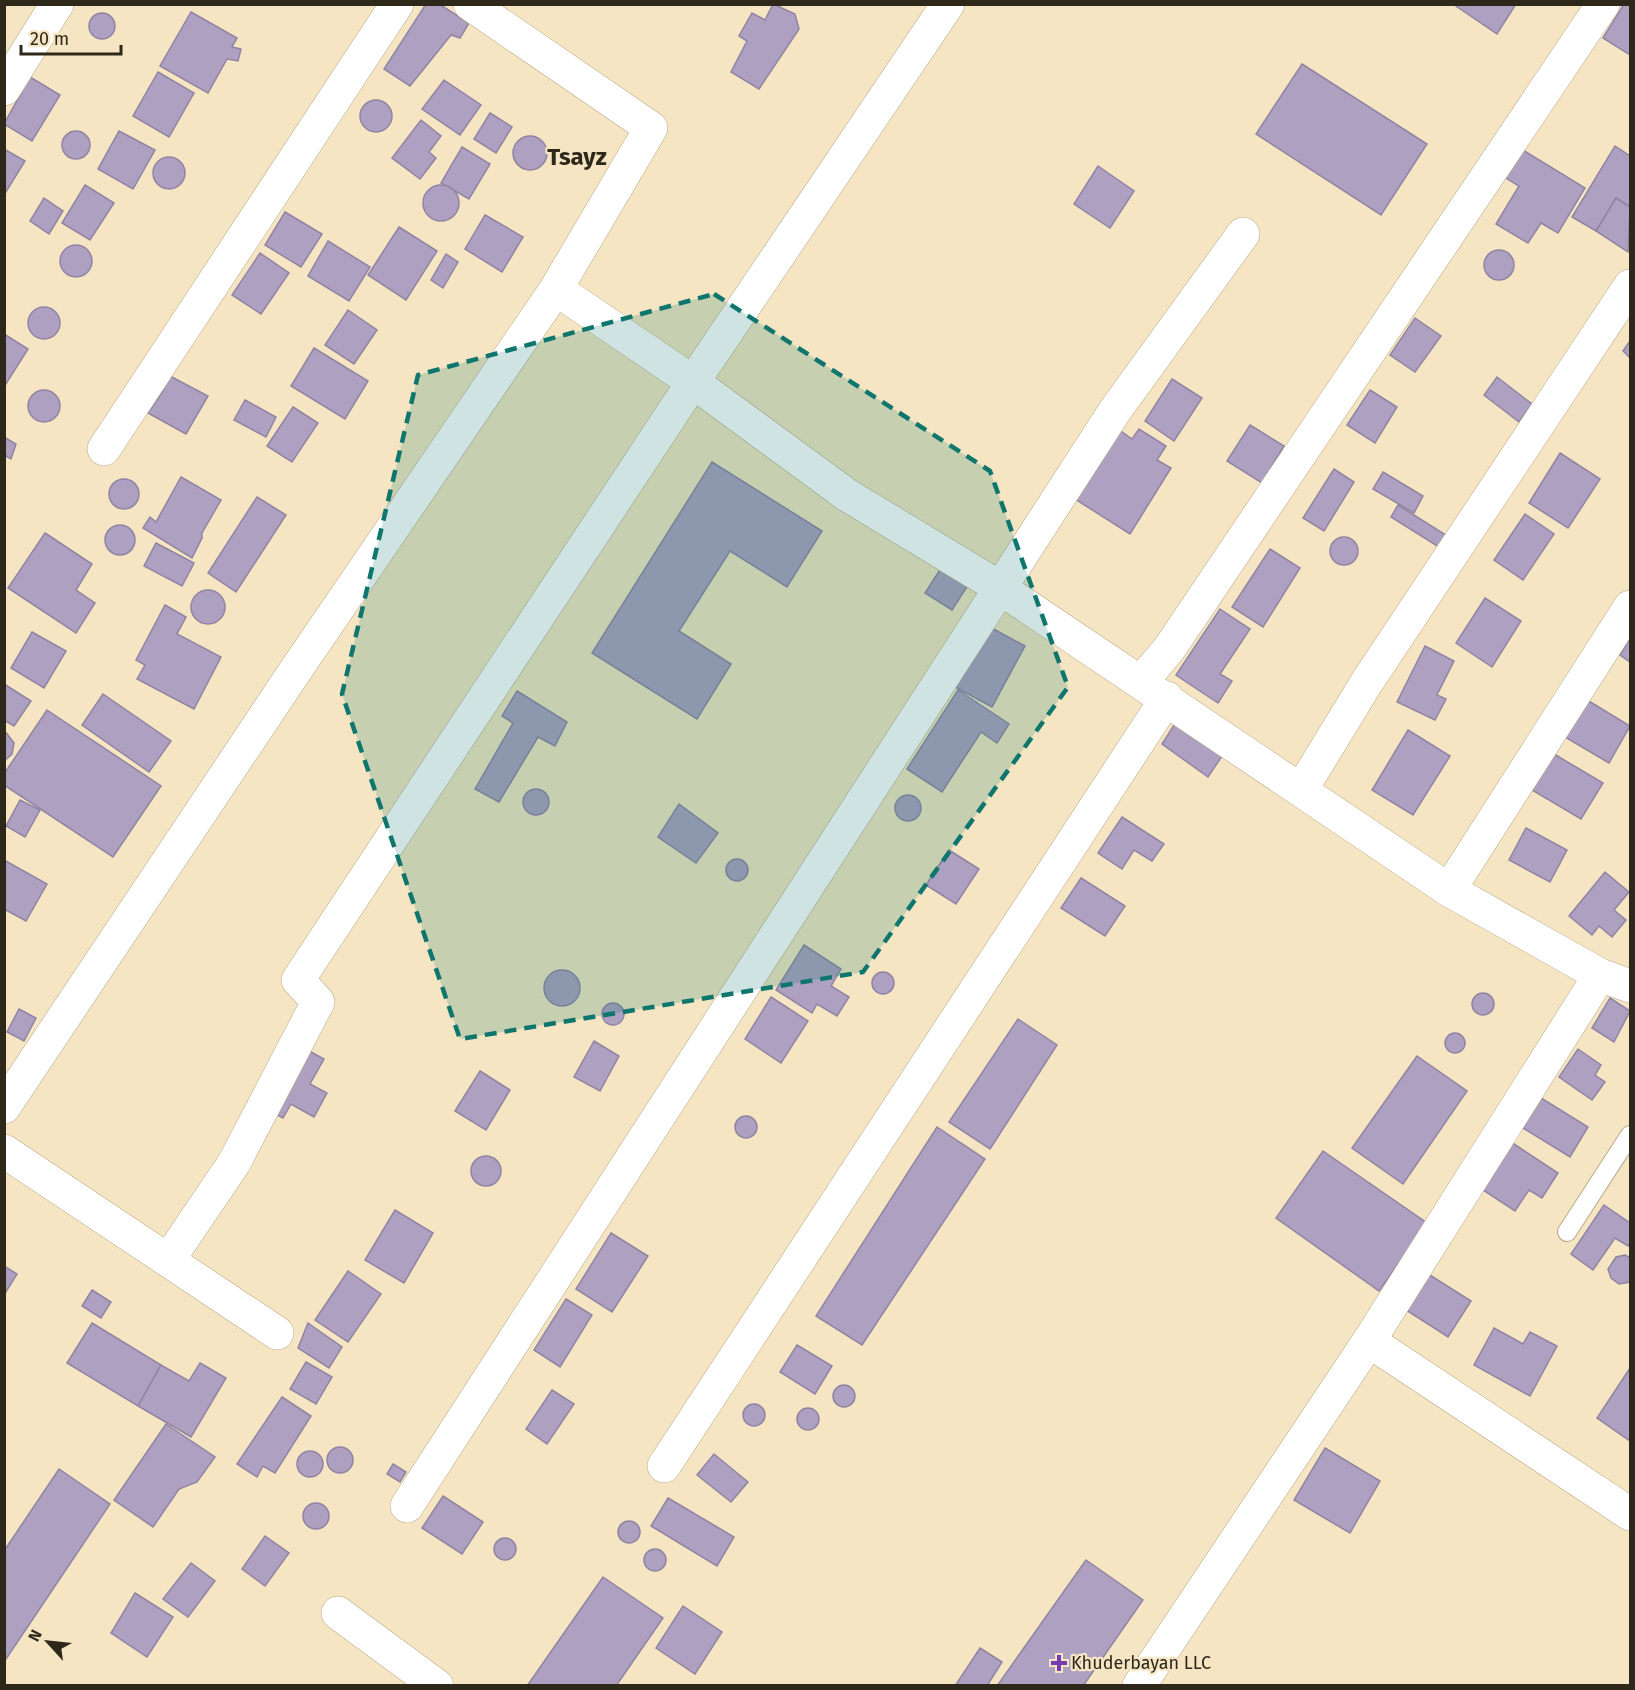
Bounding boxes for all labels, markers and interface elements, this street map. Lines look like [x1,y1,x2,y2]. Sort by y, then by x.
scale bar [21,18,122,56]
text: 20 m [30,28,69,50]
district label: Tsayz [547,143,607,171]
north arrow [18,1612,78,1672]
text: N [24,1626,46,1644]
place label: Khuderbayan LLC [1071,1652,1211,1674]
marker: Khuderbayan LLC [1052,1656,1066,1670]

